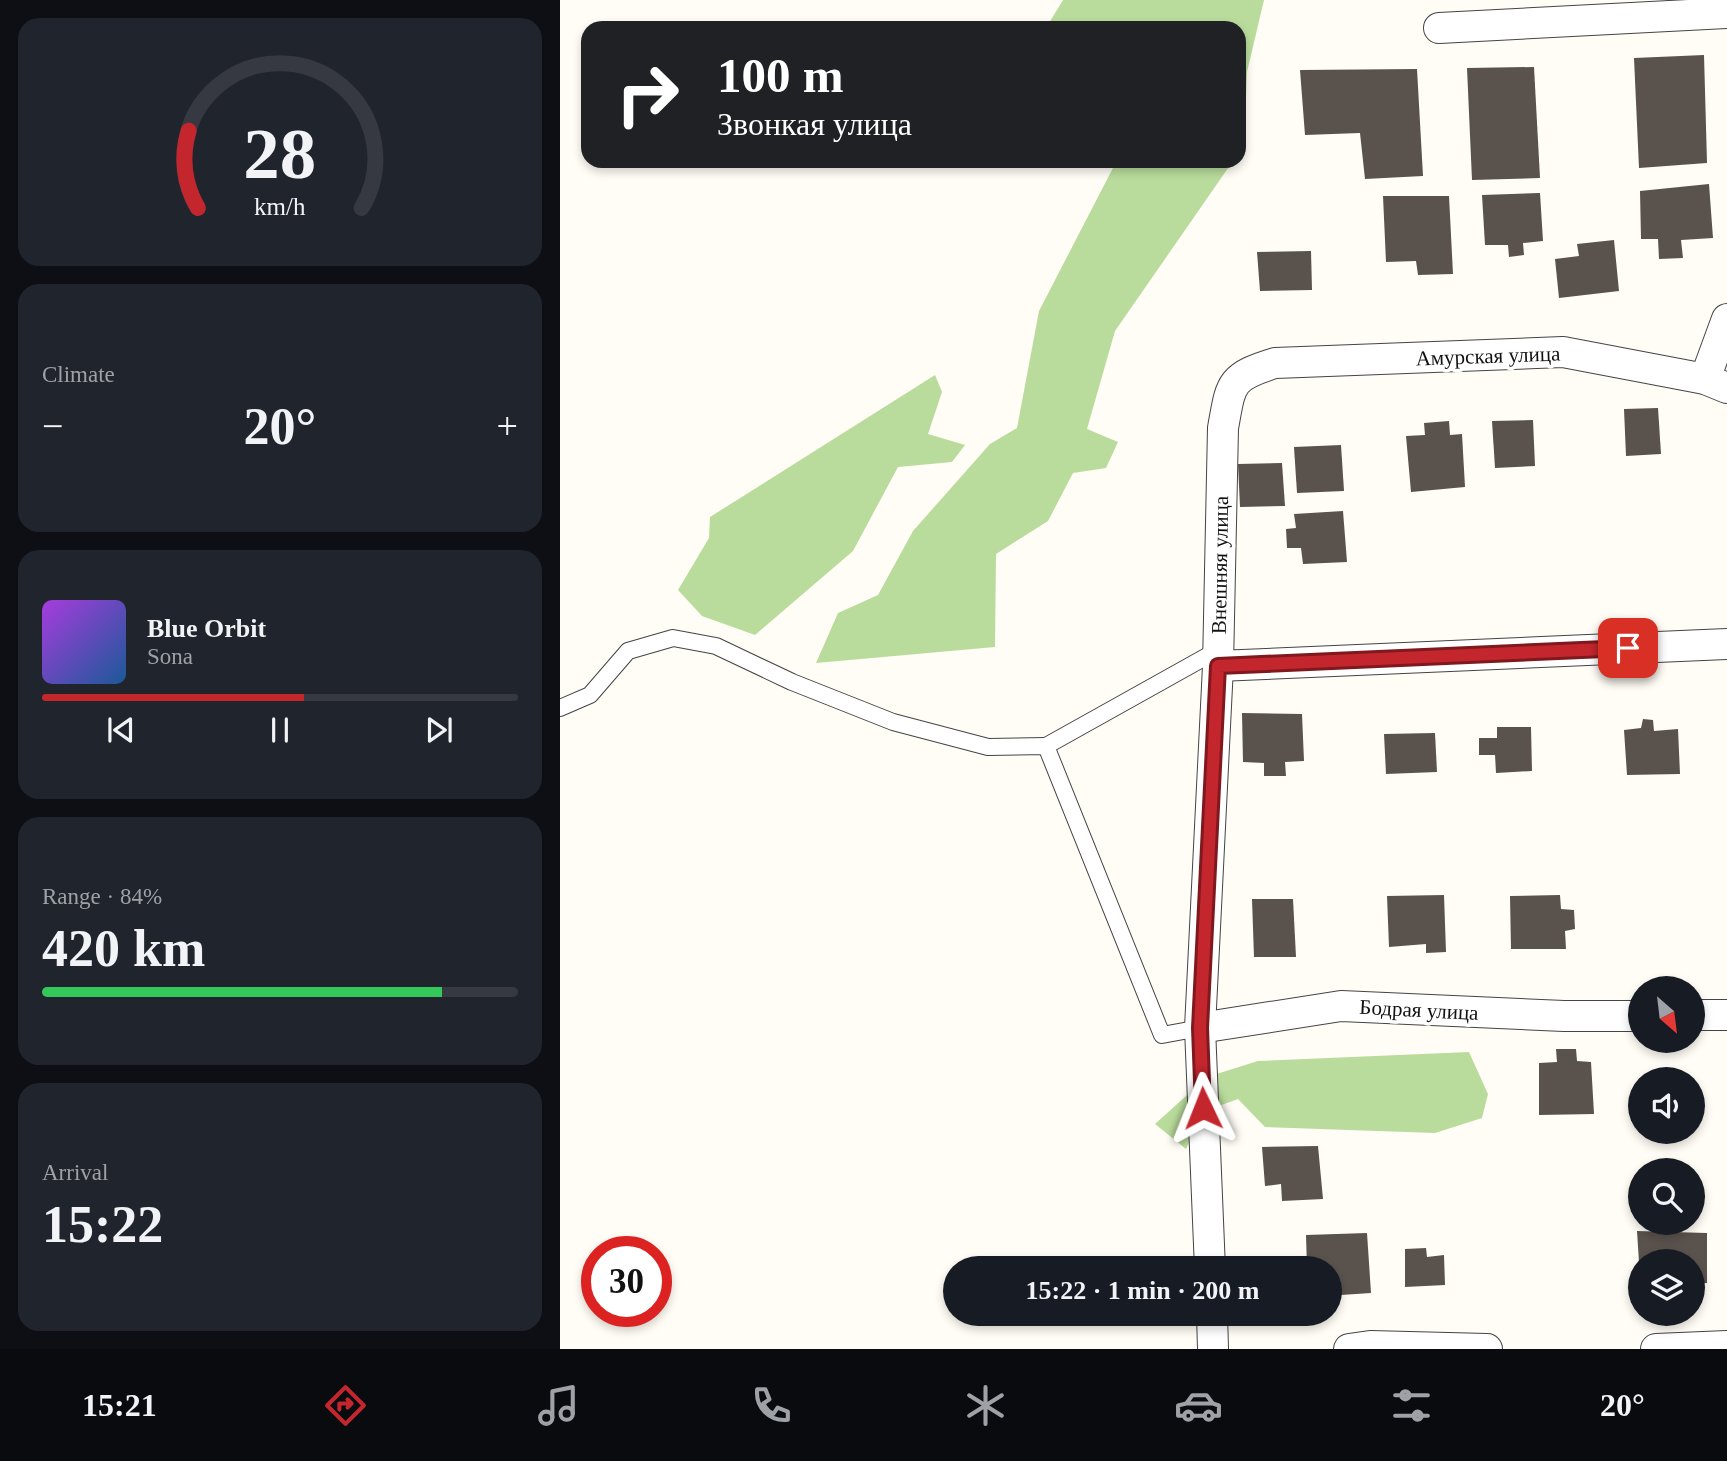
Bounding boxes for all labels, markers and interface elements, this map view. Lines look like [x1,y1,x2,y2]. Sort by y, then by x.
text: 100 m [717,48,844,103]
icon: right [602,49,693,140]
text: Звонкая улица [717,106,912,142]
text: 28 [244,113,316,194]
text: km/h [254,193,306,220]
street label: Амурская улица [1415,341,1561,371]
text: Climate [42,362,115,387]
text: 20° [244,398,316,455]
text: − [42,405,63,447]
text: + [497,405,518,447]
street label: Внешняя улица [1207,495,1233,634]
text: Blue Orbit [147,614,266,643]
pin [1598,618,1658,678]
icon: arrive [1609,629,1647,667]
text: Sona [147,644,193,669]
icon: previous [102,711,140,749]
icon: pause [261,711,299,749]
icon: next [420,711,458,749]
text: Range · 84% [42,884,162,909]
text: 420 km [42,920,205,977]
north arrow [1628,976,1704,1054]
map controls [1628,976,1705,1326]
street label: Бодрая улица [1359,995,1480,1025]
button: sound [1628,1067,1705,1144]
position arrow [1166,1071,1240,1145]
button: search [1628,1158,1705,1235]
text: Arrival [42,1160,108,1185]
text: 15:22 [42,1196,163,1253]
speed limit sign: 30 [581,1236,672,1327]
button: layers [1628,1249,1705,1326]
text: 15:22 · 1 min · 200 m [1026,1276,1260,1305]
icon: directions [321,1381,370,1430]
icon: music [534,1381,583,1430]
icon: phone [747,1381,796,1430]
icon: climate [961,1381,1010,1430]
icon: car [1174,1381,1223,1430]
icon: filters [1387,1381,1436,1430]
text: 15:21 [82,1387,157,1423]
text: 20° [1600,1387,1645,1423]

